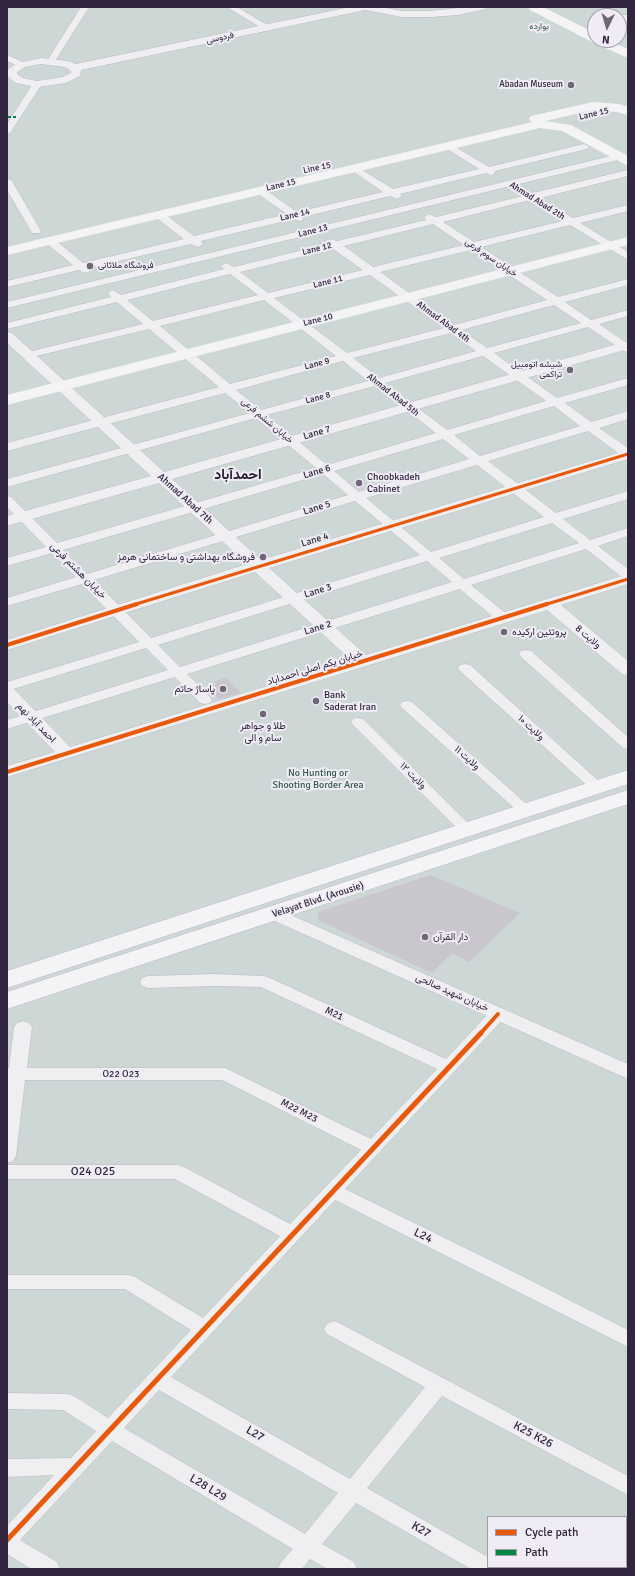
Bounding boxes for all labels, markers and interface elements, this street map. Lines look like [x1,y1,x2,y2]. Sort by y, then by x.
north arrow [587,8,627,48]
park label: بوارده [529,22,549,32]
street label: فردوسی [205,30,235,46]
text: N [602,33,610,46]
place label: Abadan Museum [499,80,563,90]
marker: Abadan Museum [566,80,576,90]
street label: Lane 15 [578,105,610,123]
street label: Line 15 [302,160,332,176]
street label: Lane 15 [265,176,297,194]
street label: Ahmad Abad 2th [507,180,567,222]
street label: Lane 14 [279,206,311,224]
street label: Lane 13 [297,222,329,240]
street label: خیابان سوم فرعی [463,237,519,279]
street label: Lane 12 [301,240,333,258]
marker: فروشگاه ملاثانی [85,261,95,271]
place label: فروشگاه ملاثانی [98,261,154,271]
street label: Lane 11 [312,273,344,291]
street label: Ahmad Abad 4th [414,299,472,345]
street label: Lane 10 [302,311,334,329]
street label: Lane 9 [303,355,331,373]
place label: شیشه اتومبیل تراکمی [511,360,562,381]
marker: شیشه اتومبیل تراکمی [565,365,575,375]
street label: Ahmad Abad 5th [365,371,421,419]
street label: Lane 8 [304,389,332,407]
street label: خیابان ششم فرعی [239,396,295,446]
street label: Lane 7 [302,423,332,443]
street label: Lane 6 [302,462,332,482]
district label: احمدآباد [214,467,262,483]
street label: Ahmad Abad 7th [155,471,215,527]
place label: Choobkadeh Cabinet [367,471,420,494]
marker: Choobkadeh Cabinet [354,478,364,488]
street label: Lane 5 [302,498,332,518]
street label: Lane 4 [300,530,330,550]
street label: خیابان هشتم فرعی [47,540,109,602]
place label: فروشگاه بهداشتی و ساختمانی هرمز [118,551,255,563]
marker: فروشگاه بهداشتی و ساختمانی هرمز [258,552,268,562]
street label: Lane 3 [303,581,333,601]
street label: Lane 2 [303,618,333,638]
street label: ولایت 8 [573,623,603,651]
place label: پروتئین ارکیده [512,626,567,638]
marker: پروتئین ارکیده [499,627,509,637]
street label: خیابان یکم اصلی احمداباد [266,648,364,688]
place label: پاساژ حاتم [174,683,215,695]
marker: پاساژ حاتم [218,684,228,694]
place label: Bank Saderat Iran [324,689,376,712]
marker: Bank Saderat Iran [311,696,321,706]
street label: احمد آباد نهم [14,700,58,746]
marker: طلا و جواهر سام و الی [258,709,268,719]
street label: ولایت ۱۰ [515,713,547,743]
place label: طلا و جواهر سام و الی [240,720,286,744]
street label: ولایت ۱۱ [452,743,482,773]
street label: ولایت ۱۲ [397,760,429,792]
park label: No Hunting or Shooting Border Area [272,767,364,790]
street label: Velayat Blvd. (Arousie) [271,879,365,921]
place label: دار القرآن [433,931,468,943]
marker: دار القرآن [420,932,430,942]
street label: خیابان شهید صالحی [414,972,490,1014]
street label: M21 [323,1005,345,1023]
street label: O22 O23 [103,1068,139,1080]
street label: M22 M23 [278,1097,320,1125]
street label: O24 O25 [71,1165,115,1179]
street label: L24 [411,1225,435,1247]
street label: K25 K26 [511,1419,555,1451]
street label: L27 [243,1423,267,1445]
street label: L28 L29 [187,1471,229,1505]
legend [487,1516,627,1568]
street label: K27 [409,1519,433,1541]
text: Cycle path [525,1525,578,1540]
text: Path [525,1545,548,1560]

